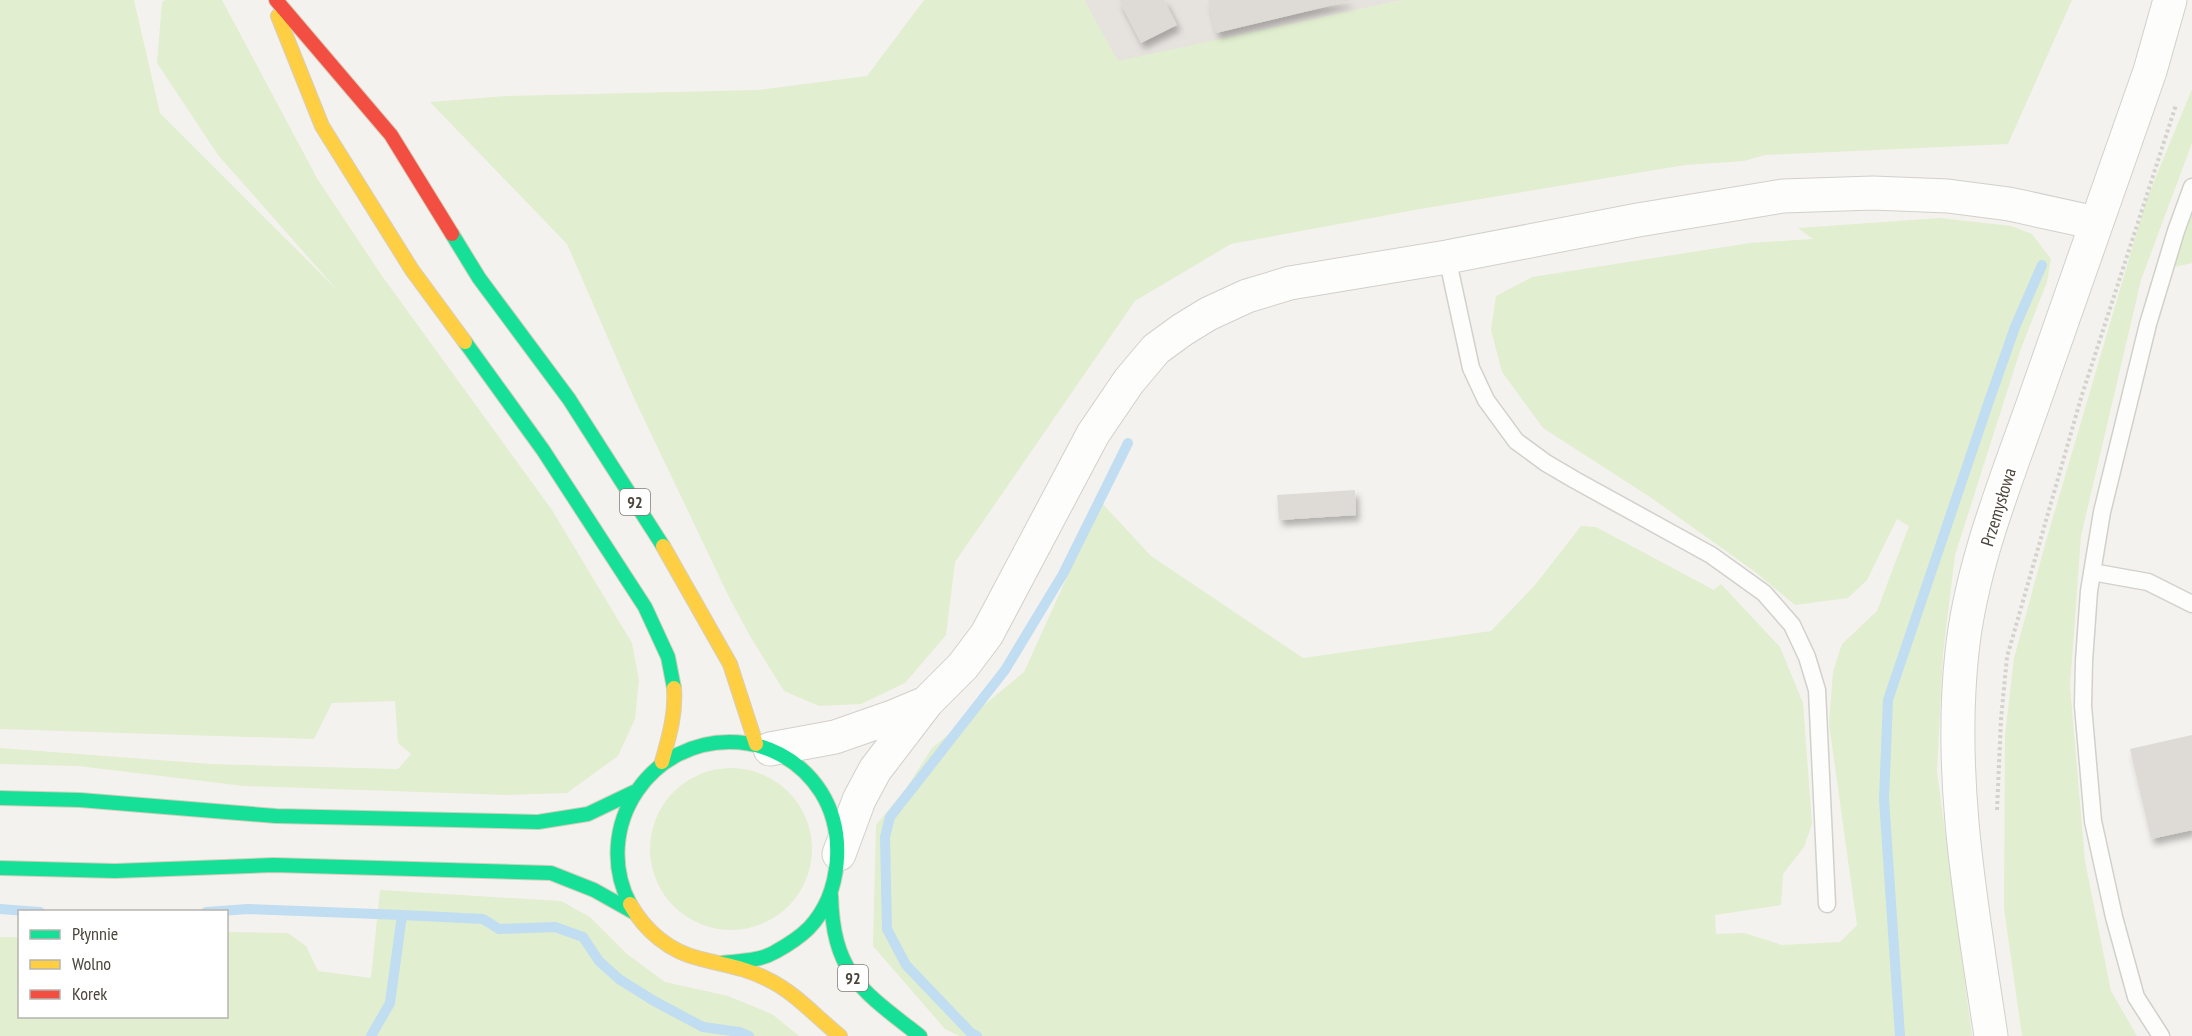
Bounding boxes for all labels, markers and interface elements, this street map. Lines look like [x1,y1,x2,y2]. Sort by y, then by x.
street label: Przemysłowa [1975,465,2021,549]
road number: 92 [620,489,650,515]
legend [18,910,228,1018]
text: Płynnie [72,922,118,945]
text: Wolno [72,952,111,975]
road number: 92 [838,965,868,991]
text: Korek [72,982,107,1005]

